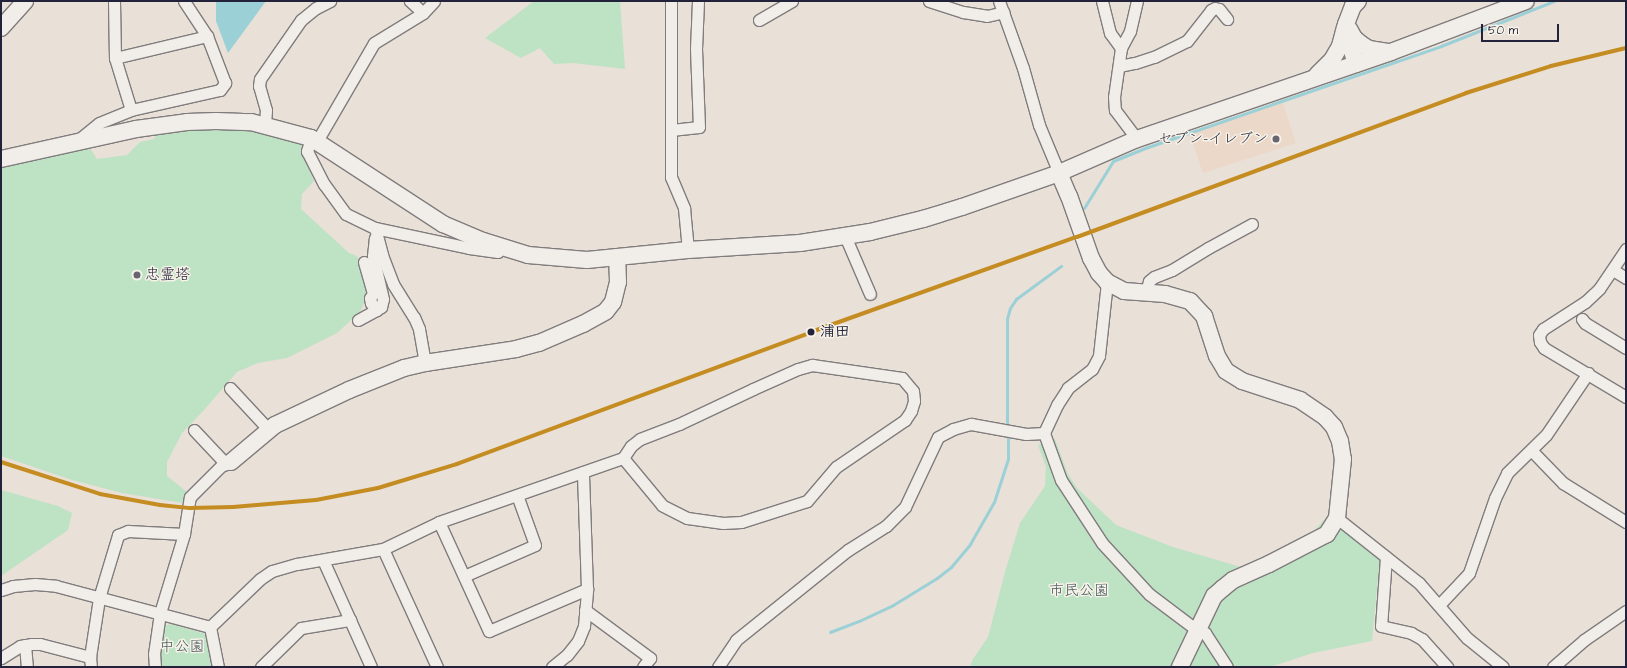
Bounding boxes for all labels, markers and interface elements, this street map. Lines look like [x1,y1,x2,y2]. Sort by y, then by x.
scale bar [1483,16,1561,42]
text: 50 m [1488,22,1518,39]
place label: セブン-イレブン [1158,130,1268,148]
marker: セブン-イレブン [1271,134,1281,144]
place label: 忠霊塔 [145,266,190,284]
marker: 忠霊塔 [132,270,142,280]
place label: 浦田 [820,323,850,341]
marker: 浦田 [805,326,817,338]
park label: 市民公園 [1049,582,1109,600]
park label: 中公園 [160,638,204,656]

